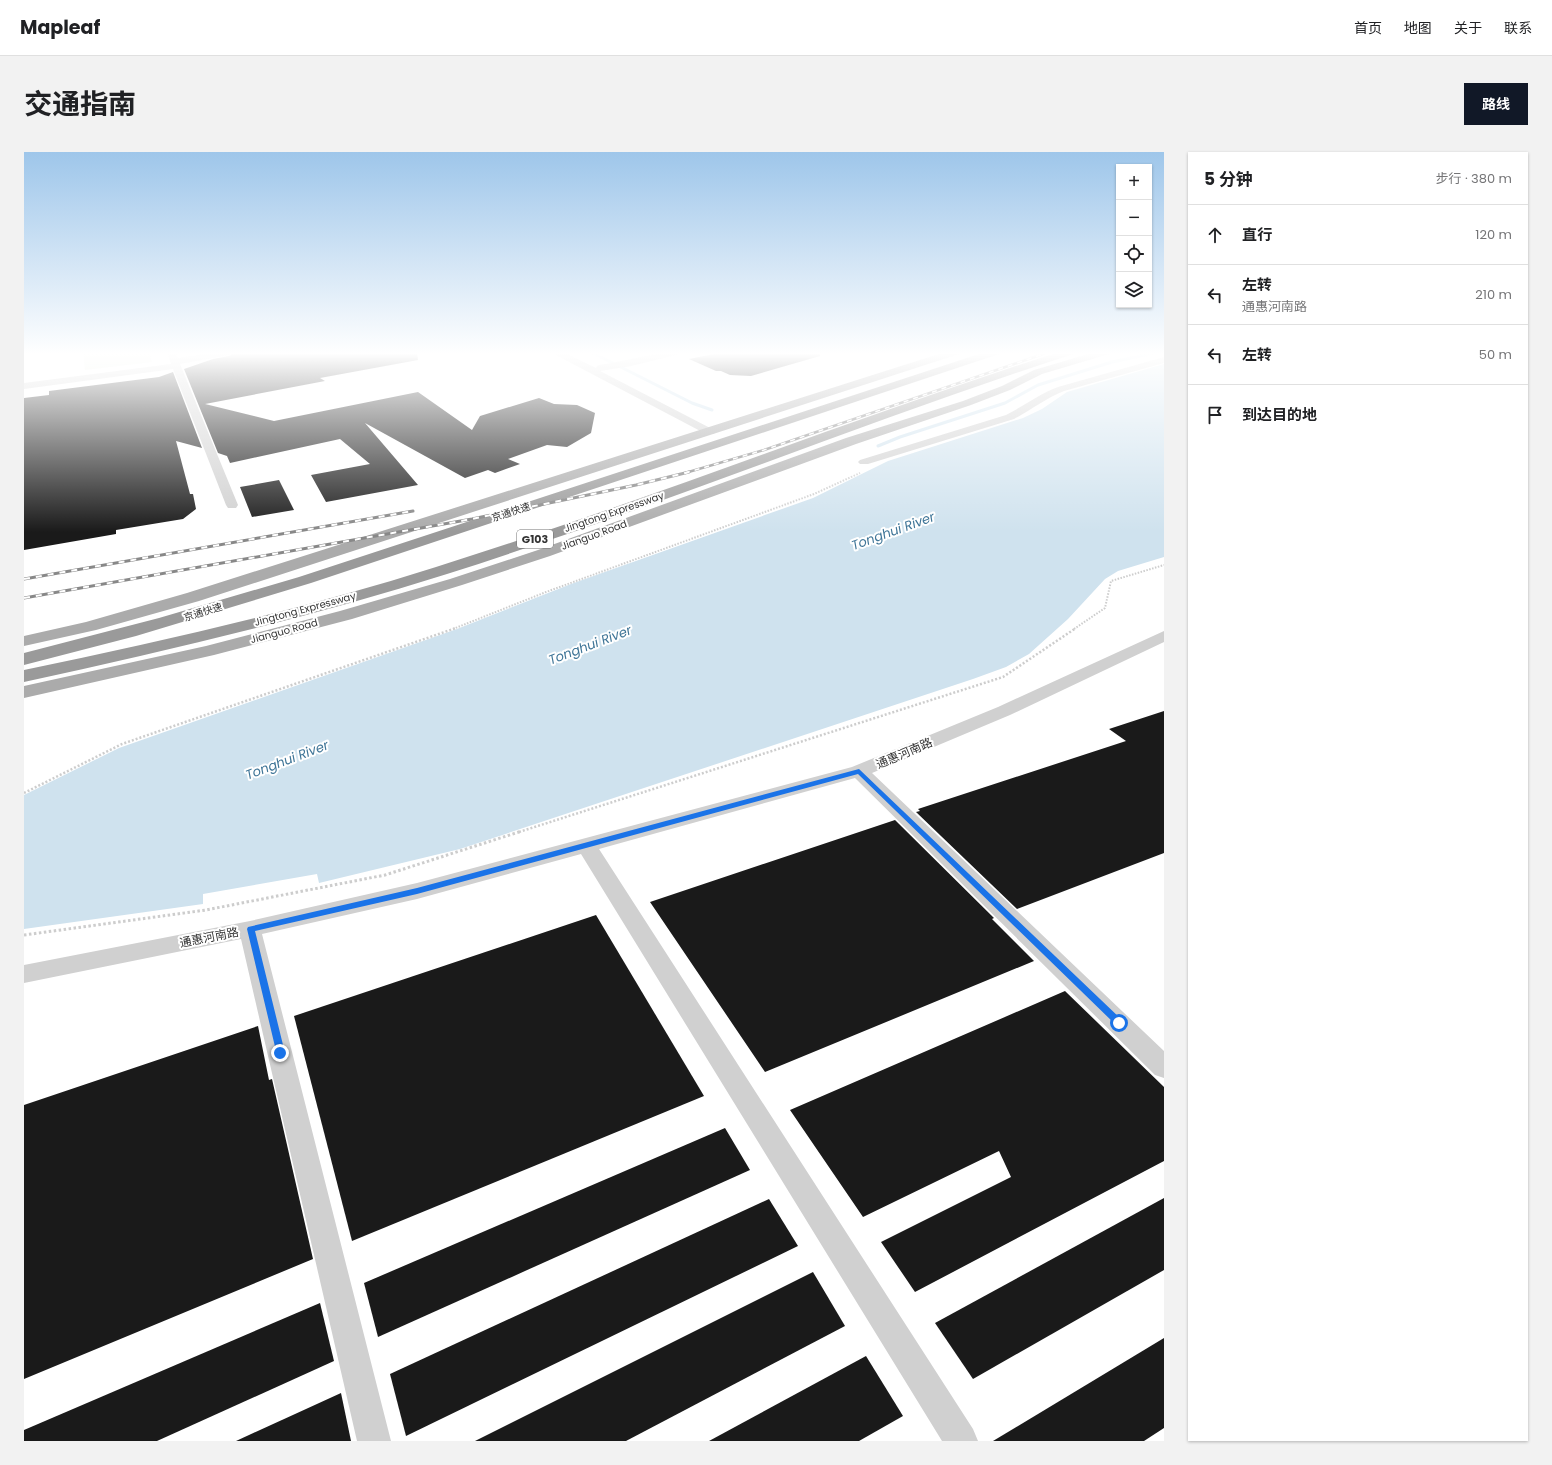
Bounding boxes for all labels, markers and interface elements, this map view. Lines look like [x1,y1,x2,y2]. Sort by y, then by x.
text: Mapleaf [20,14,100,41]
text: 首页 [1354,18,1382,38]
text: 地图 [1404,18,1432,38]
text: 关于 [1454,18,1482,38]
text: 联系 [1504,18,1532,38]
button: 路线 [1464,83,1528,125]
text: 交通指南 [24,85,136,124]
map controls [1116,164,1152,308]
button: + [1116,164,1152,200]
text: 5 分钟 [1204,167,1253,191]
text: 步行 · 380 m [1435,169,1512,188]
button: − [1116,200,1152,236]
icon: ahead [1204,224,1226,246]
text: 直行 [1242,224,1272,245]
text: 120 m [1475,225,1512,244]
button: locate [1116,236,1152,272]
button: layers [1116,272,1152,308]
text: 左转 [1242,274,1272,295]
icon: left [1204,284,1226,306]
text: 210 m [1475,285,1512,304]
text: 通惠河南路 [1242,297,1307,316]
icon: left [1204,344,1226,366]
text: 左转 [1242,344,1272,365]
text: 50 m [1479,345,1512,364]
icon: arrive [1204,404,1226,426]
text: 到达目的地 [1242,404,1317,425]
street label: Jingtong Expressway [562,488,666,536]
street label: 京通快速 [490,499,532,525]
water label: Tonghui River [849,507,938,555]
street label: Jianguo Road [559,516,629,554]
road number: G103 [517,530,553,548]
street label: Jingtong Expressway [253,588,358,630]
street label: 京通快速 [182,599,224,625]
street label: Jianguo Road [249,615,319,647]
water label: Tonghui River [546,620,635,670]
street label: 通惠河南路 [873,733,935,773]
water label: Tonghui River [243,735,332,785]
street label: 通惠河南路 [178,923,240,951]
route start [1110,1014,1128,1032]
route end [271,1044,289,1062]

